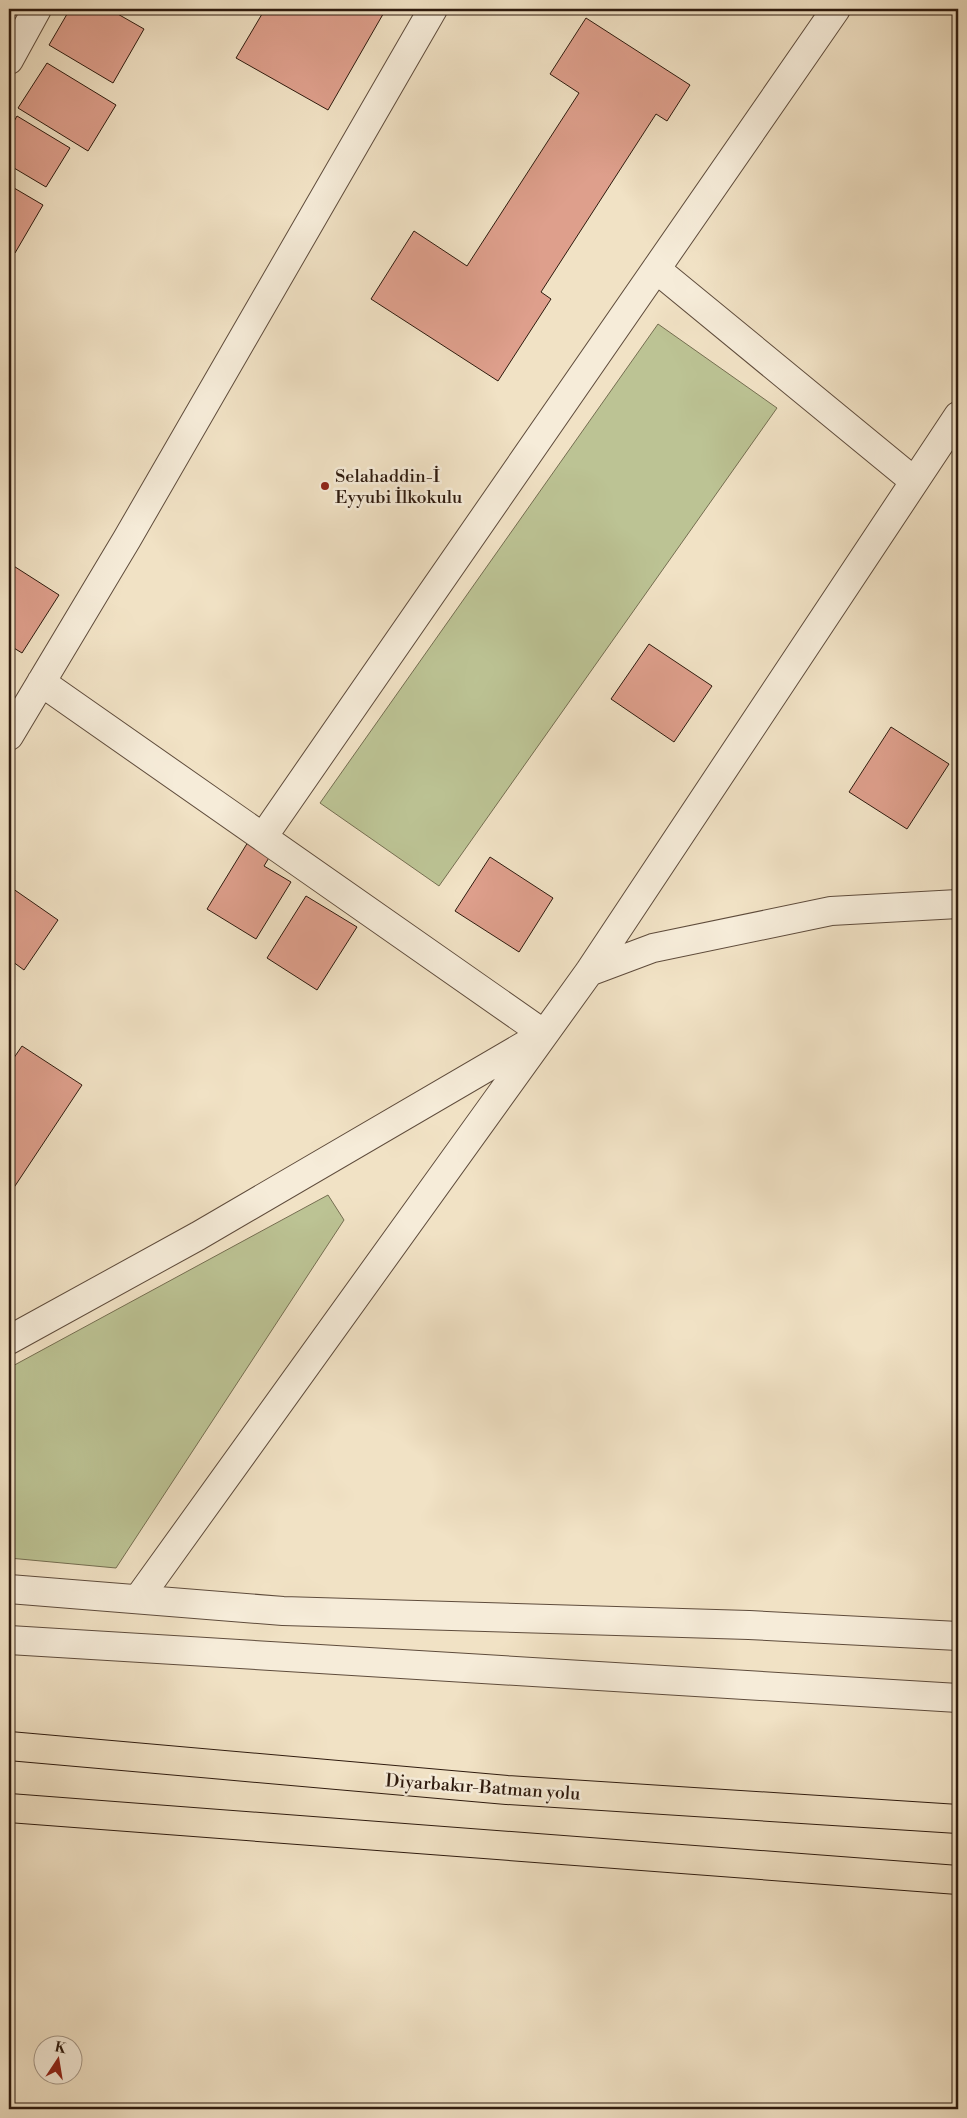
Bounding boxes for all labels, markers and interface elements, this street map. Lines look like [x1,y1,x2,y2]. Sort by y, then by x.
place label: Selahaddin-İ Eyyubi İlkokulu [335,465,463,509]
marker: Selahaddin-İ Eyyubi İlkokulu [319,480,331,492]
street label: Diyarbakır-Batman yolu [385,1769,582,1806]
north arrow [32,2036,82,2086]
text: K [53,2038,69,2058]

